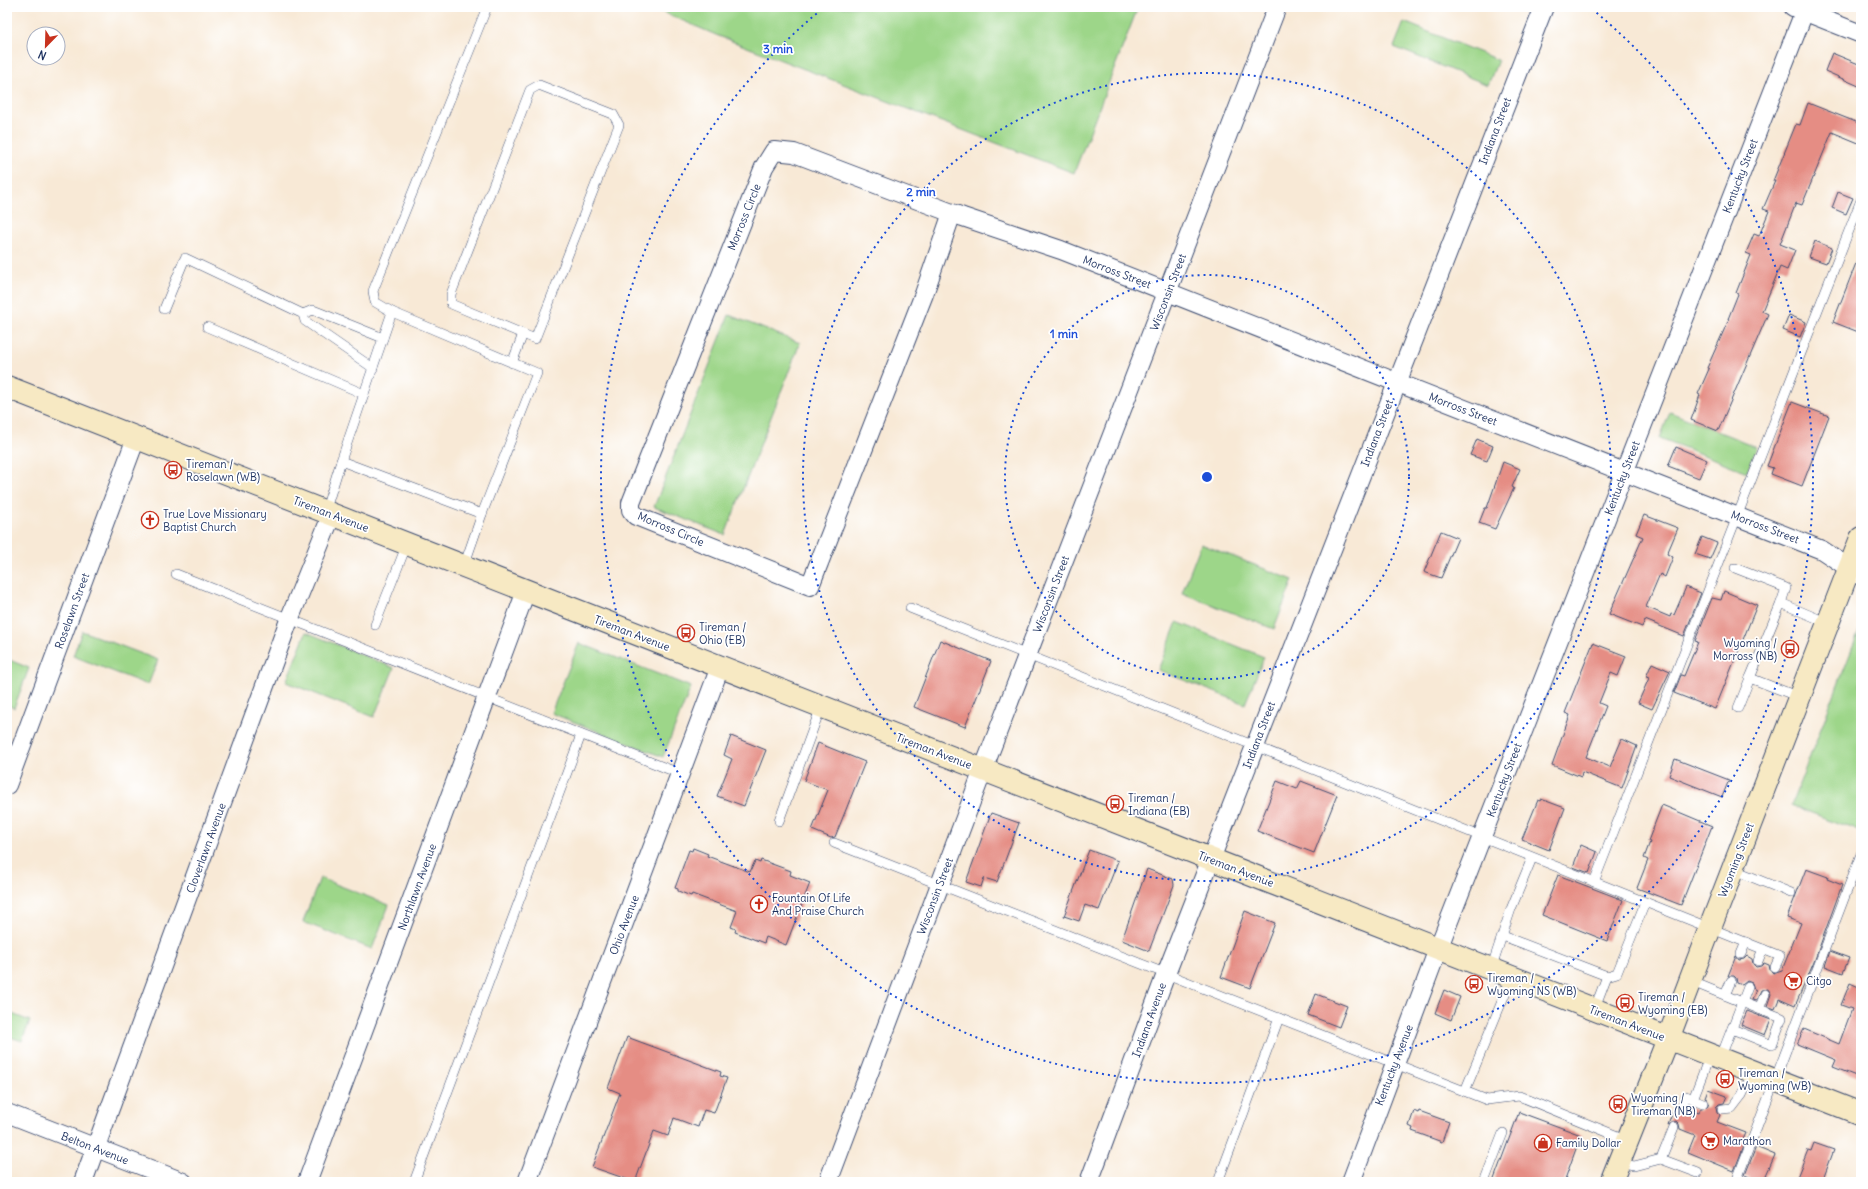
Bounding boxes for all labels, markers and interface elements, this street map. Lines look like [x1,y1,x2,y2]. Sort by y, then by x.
north arrow [26,26,66,66]
text: 3 min [763,41,793,56]
text: N [36,47,48,63]
street label: Indiana Street [1476,95,1514,167]
street label: Kentucky Street [1719,137,1761,215]
street label: Morross Circle [724,182,764,252]
text: 2 min [906,184,936,199]
street label: Wisconsin Street [1147,251,1189,332]
street label: Morross Street [1081,253,1153,292]
text: 1 min [1050,326,1078,341]
street label: Morross Street [1427,390,1499,429]
street label: Indiana Street [1358,397,1396,469]
street label: Kentucky Street [1601,439,1643,517]
place label: Tireman / Roselawn (WB) [186,457,260,484]
bus stop icon: Tireman / Roselawn (WB) [163,460,183,480]
centre of rings [1200,470,1214,484]
street label: Tireman Avenue [291,493,371,535]
place label: True Love Missionary Baptist Church [163,507,267,534]
street label: Morross Street [1729,508,1801,547]
street label: Morross Circle [636,509,706,549]
church icon: True Love Missionary Baptist Church [140,510,160,530]
street label: Wisconsin Street [1030,553,1072,634]
street label: Roselawn Street [52,571,92,651]
street label: Tireman Avenue [592,612,672,654]
place label: Tireman / Ohio (EB) [699,620,746,647]
bus stop icon: Tireman / Ohio (EB) [676,623,696,643]
place label: Wyoming / Morross (NB) [1713,636,1777,663]
bus stop icon: Wyoming / Morross (NB) [1780,639,1800,659]
street label: Indiana Street [1240,699,1278,771]
street label: Tireman Avenue [894,730,974,772]
street label: Kentucky Street [1483,741,1525,819]
place label: Tireman / Indiana (EB) [1128,791,1190,818]
bus stop icon: Tireman / Indiana (EB) [1105,794,1125,814]
street label: Cloverlawn Avenue [183,801,229,895]
street label: Wyoming Street [1715,820,1757,899]
street label: Northlawn Avenue [395,842,439,932]
street label: Tireman Avenue [1196,848,1276,890]
street label: Wisconsin Street [914,855,956,936]
place label: Fountain Of Life And Praise Church [772,891,864,918]
street label: Ohio Avenue [606,893,642,957]
church icon: Fountain Of Life And Praise Church [749,894,769,914]
place label: Tireman / Wyoming NS (WB) [1487,971,1576,998]
supermarket icon: Citgo [1783,971,1803,991]
bus stop icon: Tireman / Wyoming NS (WB) [1464,974,1484,994]
place label: Citgo [1806,974,1832,988]
street label: Indiana Avenue [1129,981,1169,1059]
place label: Tireman / Wyoming (EB) [1638,990,1708,1017]
bus stop icon: Tireman / Wyoming (EB) [1615,993,1635,1013]
street label: Tireman Avenue [1587,1002,1667,1044]
street label: Kentucky Avenue [1372,1022,1416,1108]
place label: Tireman / Wyoming (WB) [1738,1066,1811,1093]
bus stop icon: Tireman / Wyoming (WB) [1715,1069,1735,1089]
place label: Wyoming / Tireman (NB) [1631,1091,1695,1118]
bus stop icon: Wyoming / Tireman (NB) [1608,1094,1628,1114]
street label: Belton Avenue [59,1129,131,1167]
supermarket icon: Marathon [1700,1131,1720,1151]
shop icon: Family Dollar [1533,1133,1553,1153]
place label: Marathon [1723,1134,1771,1148]
place label: Family Dollar [1556,1136,1622,1150]

